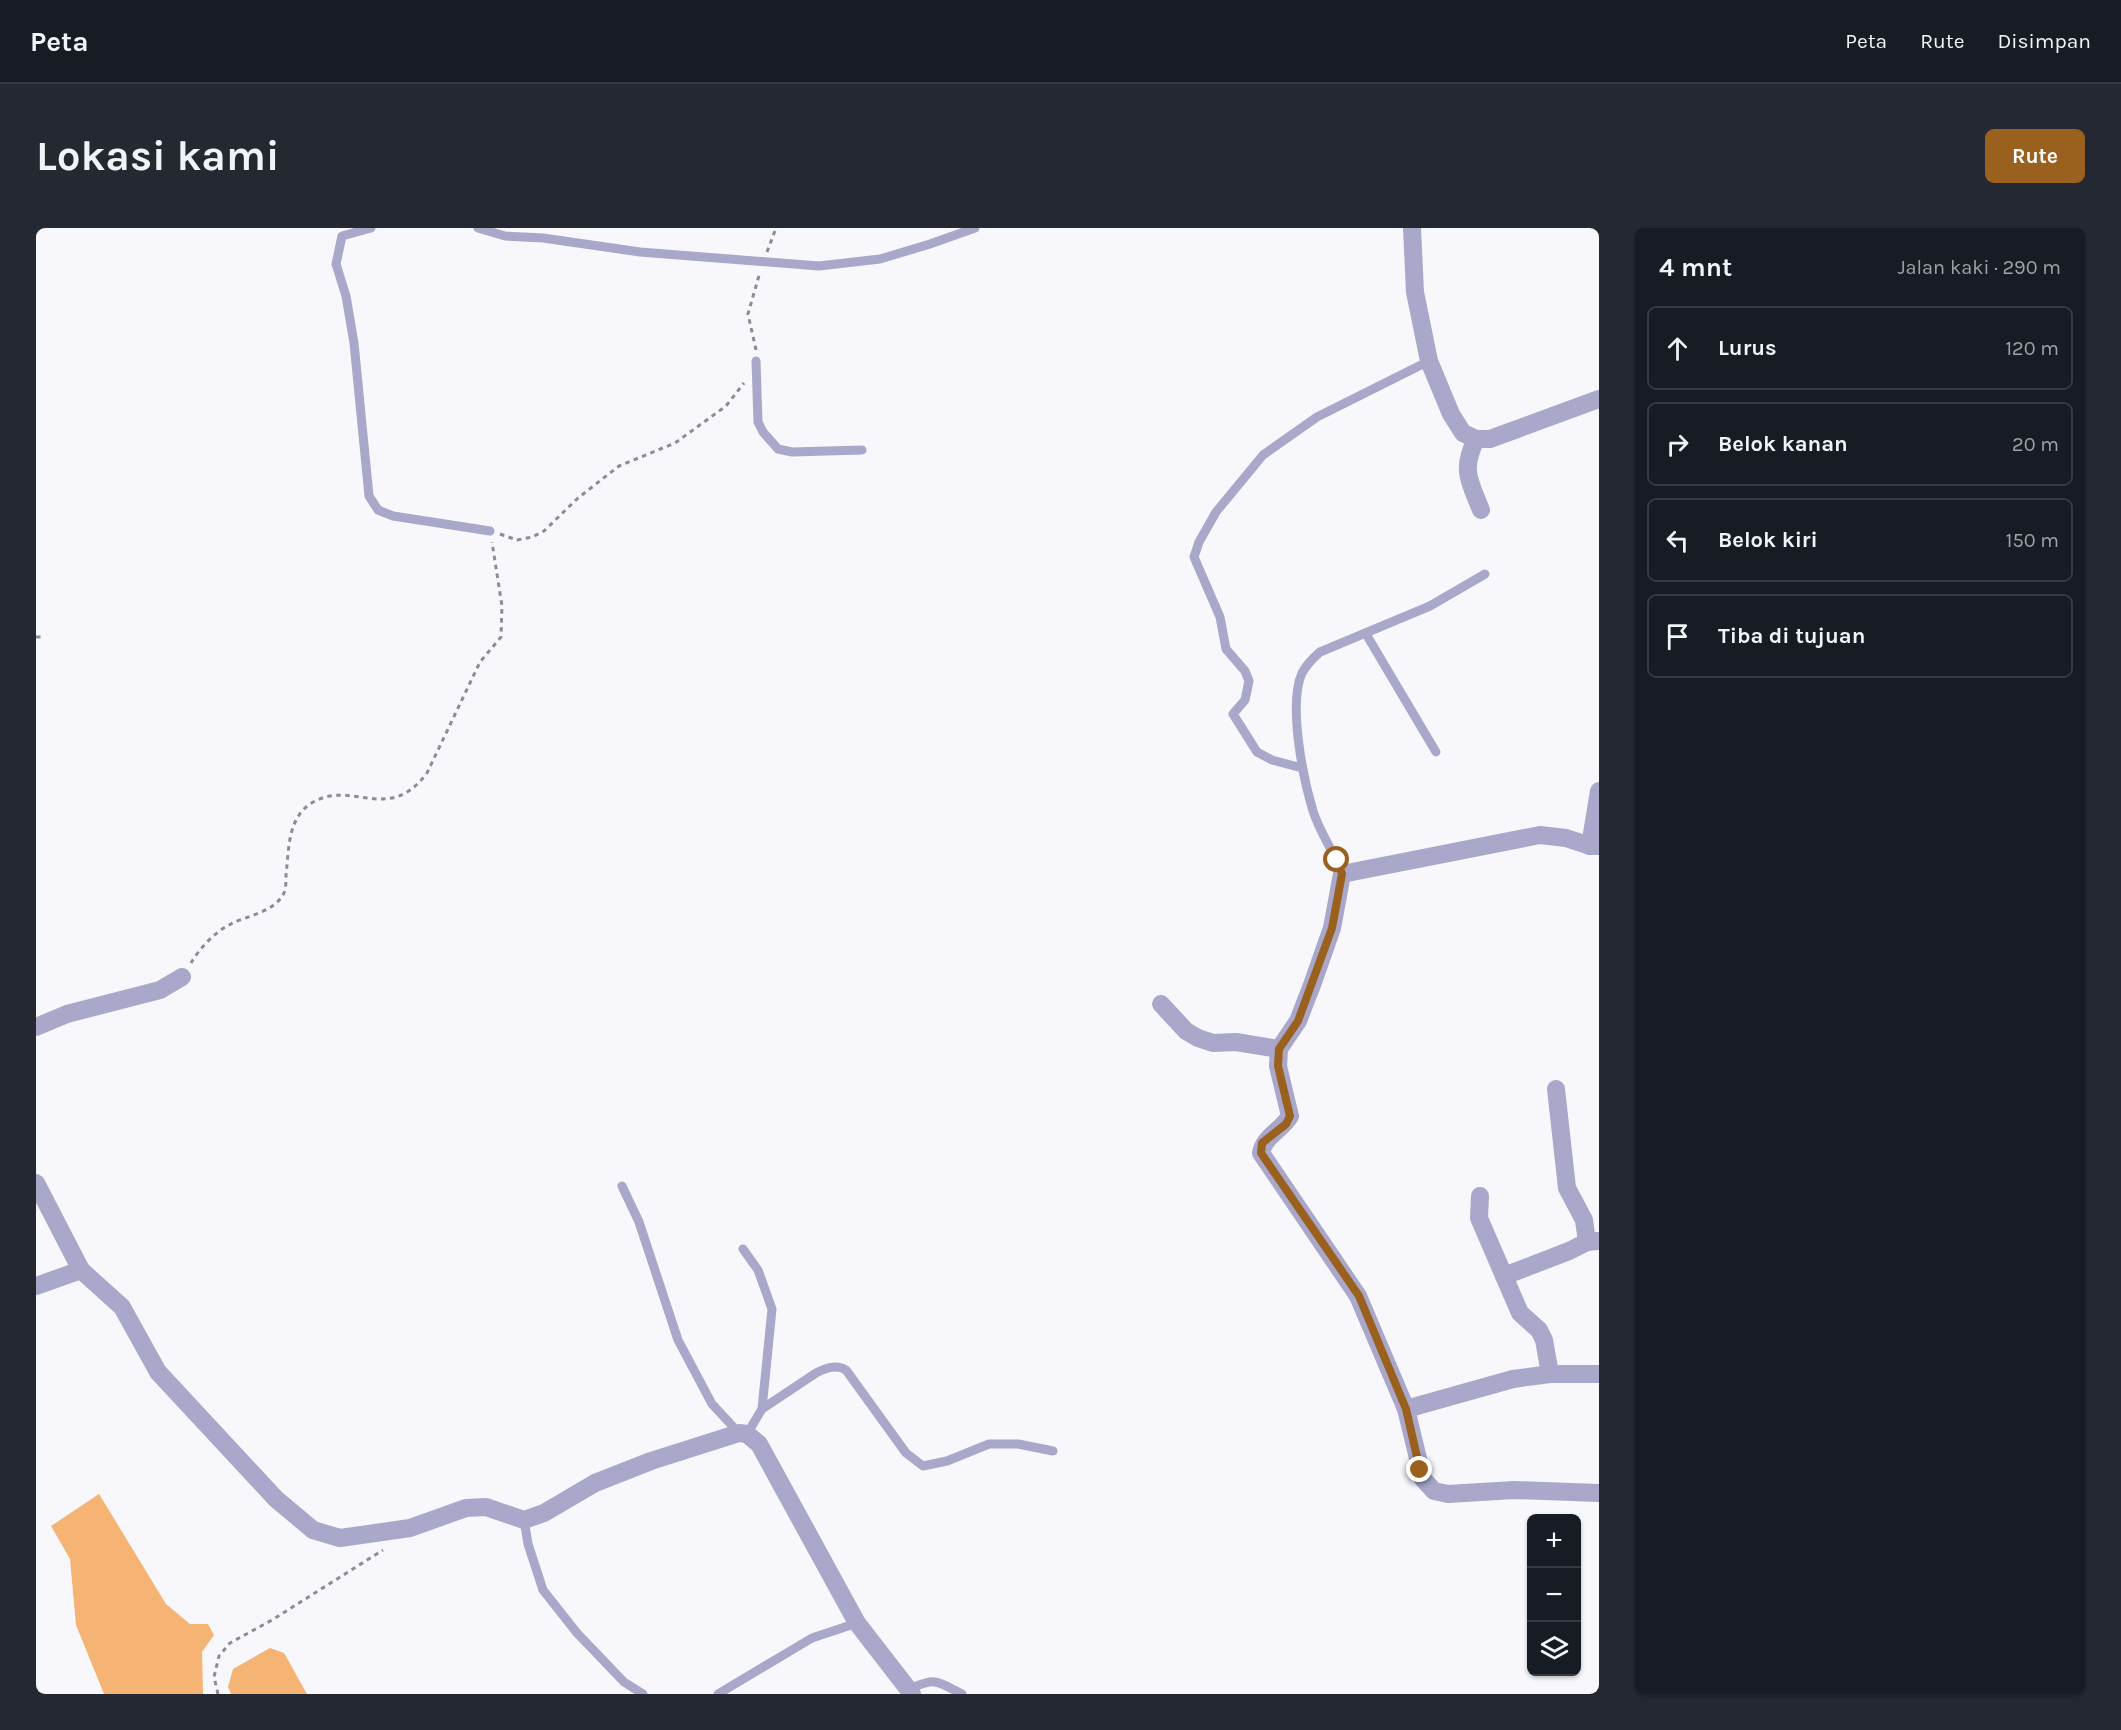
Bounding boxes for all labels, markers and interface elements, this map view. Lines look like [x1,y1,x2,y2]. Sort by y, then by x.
text: Peta [30,25,89,58]
text: Peta [1845,29,1887,53]
text: Rute [1920,29,1964,53]
text: Disimpan [1997,29,2091,53]
button: Rute [1985,129,2085,183]
text: Lokasi kami [36,131,280,181]
text: 4 mnt [1659,252,1732,283]
text: Jalan kaki · 290 m [1897,256,2061,279]
icon: ahead [1661,332,1694,365]
text: Lurus [1718,335,1777,361]
text: 120 m [2005,337,2059,360]
icon: right [1661,428,1694,461]
text: Belok kanan [1718,431,1848,457]
text: 20 m [2012,433,2059,456]
icon: left [1661,524,1694,557]
text: Belok kiri [1718,527,1818,553]
text: 150 m [2006,529,2059,552]
icon: arrive [1661,620,1694,653]
text: Tiba di tujuan [1718,623,1865,649]
route start [1323,846,1349,872]
route end [1406,1456,1432,1482]
map controls [1527,1514,1581,1676]
button: + [1527,1514,1581,1568]
button: − [1527,1568,1581,1622]
button: layers [1527,1622,1581,1676]

